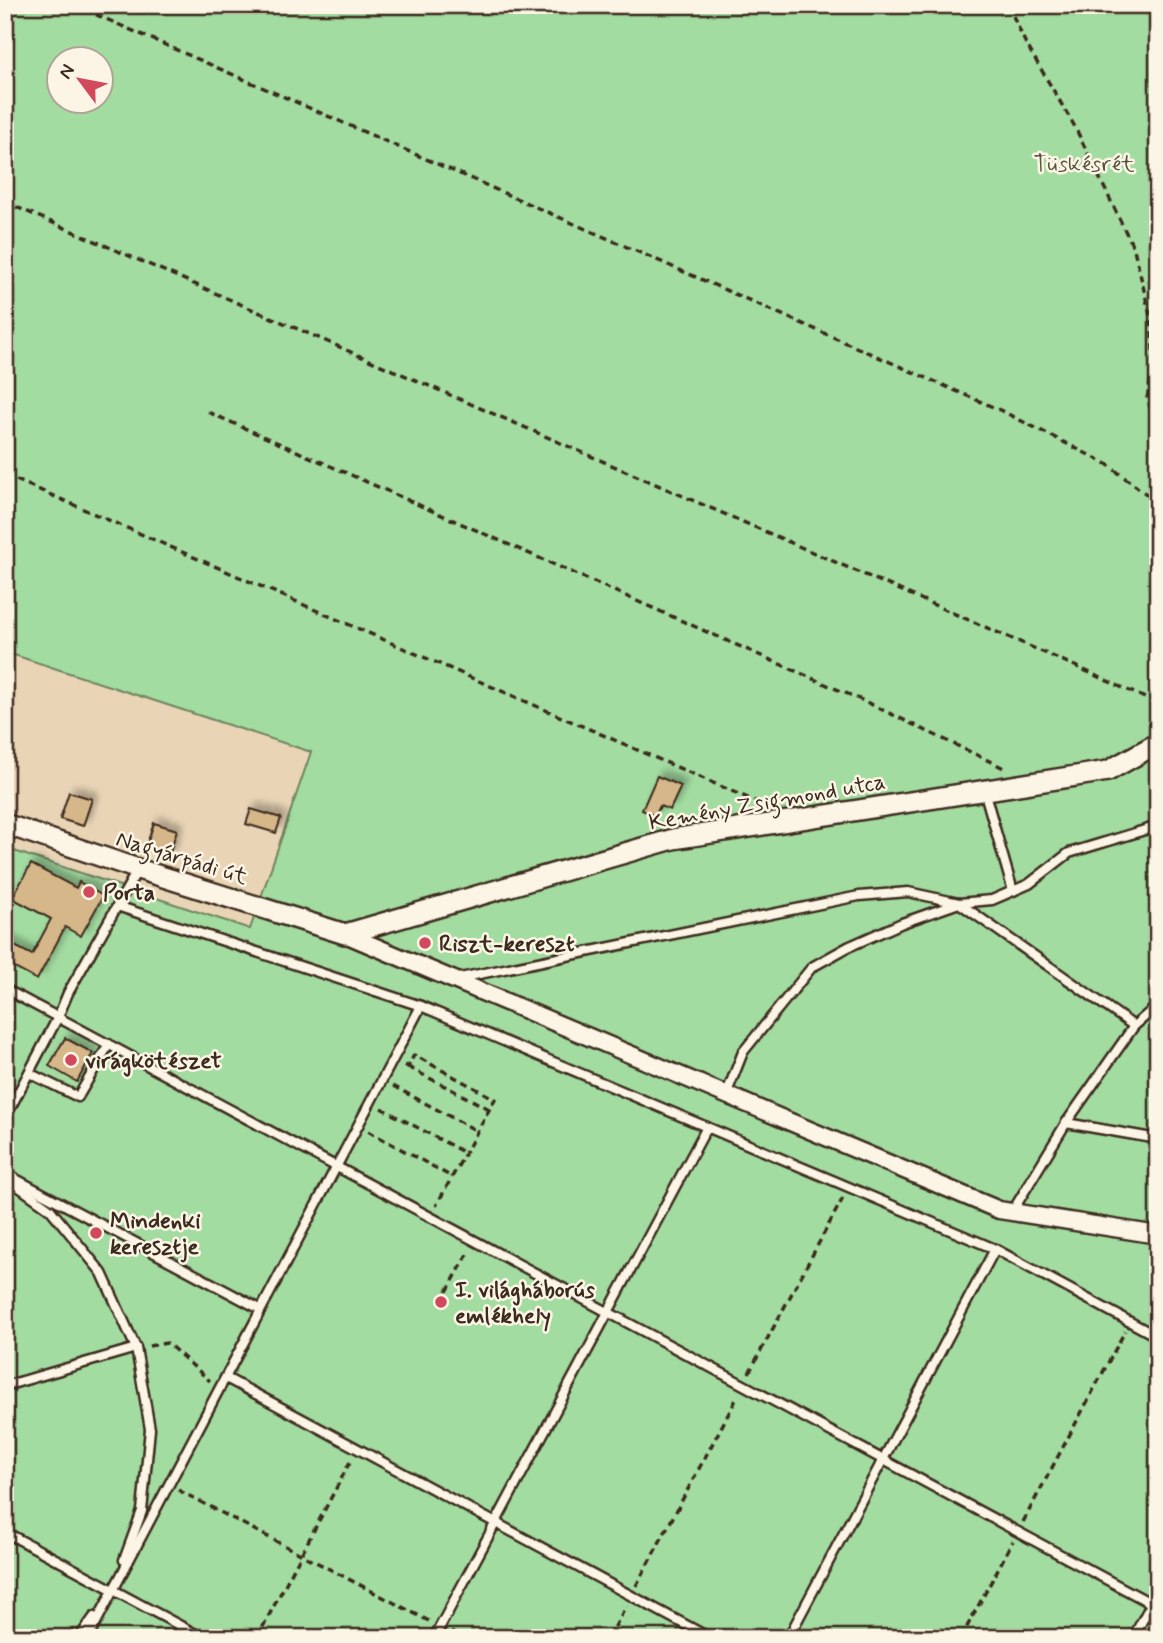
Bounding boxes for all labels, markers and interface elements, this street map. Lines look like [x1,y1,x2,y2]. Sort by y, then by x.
north arrow [46,46,116,116]
text: N [53,60,81,84]
park label: Tüskésrét [1034,150,1135,180]
street label: Kemény Zsigmond utca [647,767,888,841]
street label: Nagyárpádi út [111,825,251,895]
place label: Porta [103,879,155,909]
marker: Porta [81,884,97,900]
place label: Riszt-kereszt [439,930,575,960]
marker: Riszt-kereszt [417,935,433,951]
place label: virágkötészet [85,1047,222,1077]
marker: virágkötészet [63,1052,79,1068]
place label: Mindenki keresztje [110,1207,201,1263]
marker: Mindenki keresztje [88,1225,104,1241]
place label: I. világháborús emlékhely [455,1276,595,1332]
marker: I. világháborús emlékhely [433,1294,449,1310]

